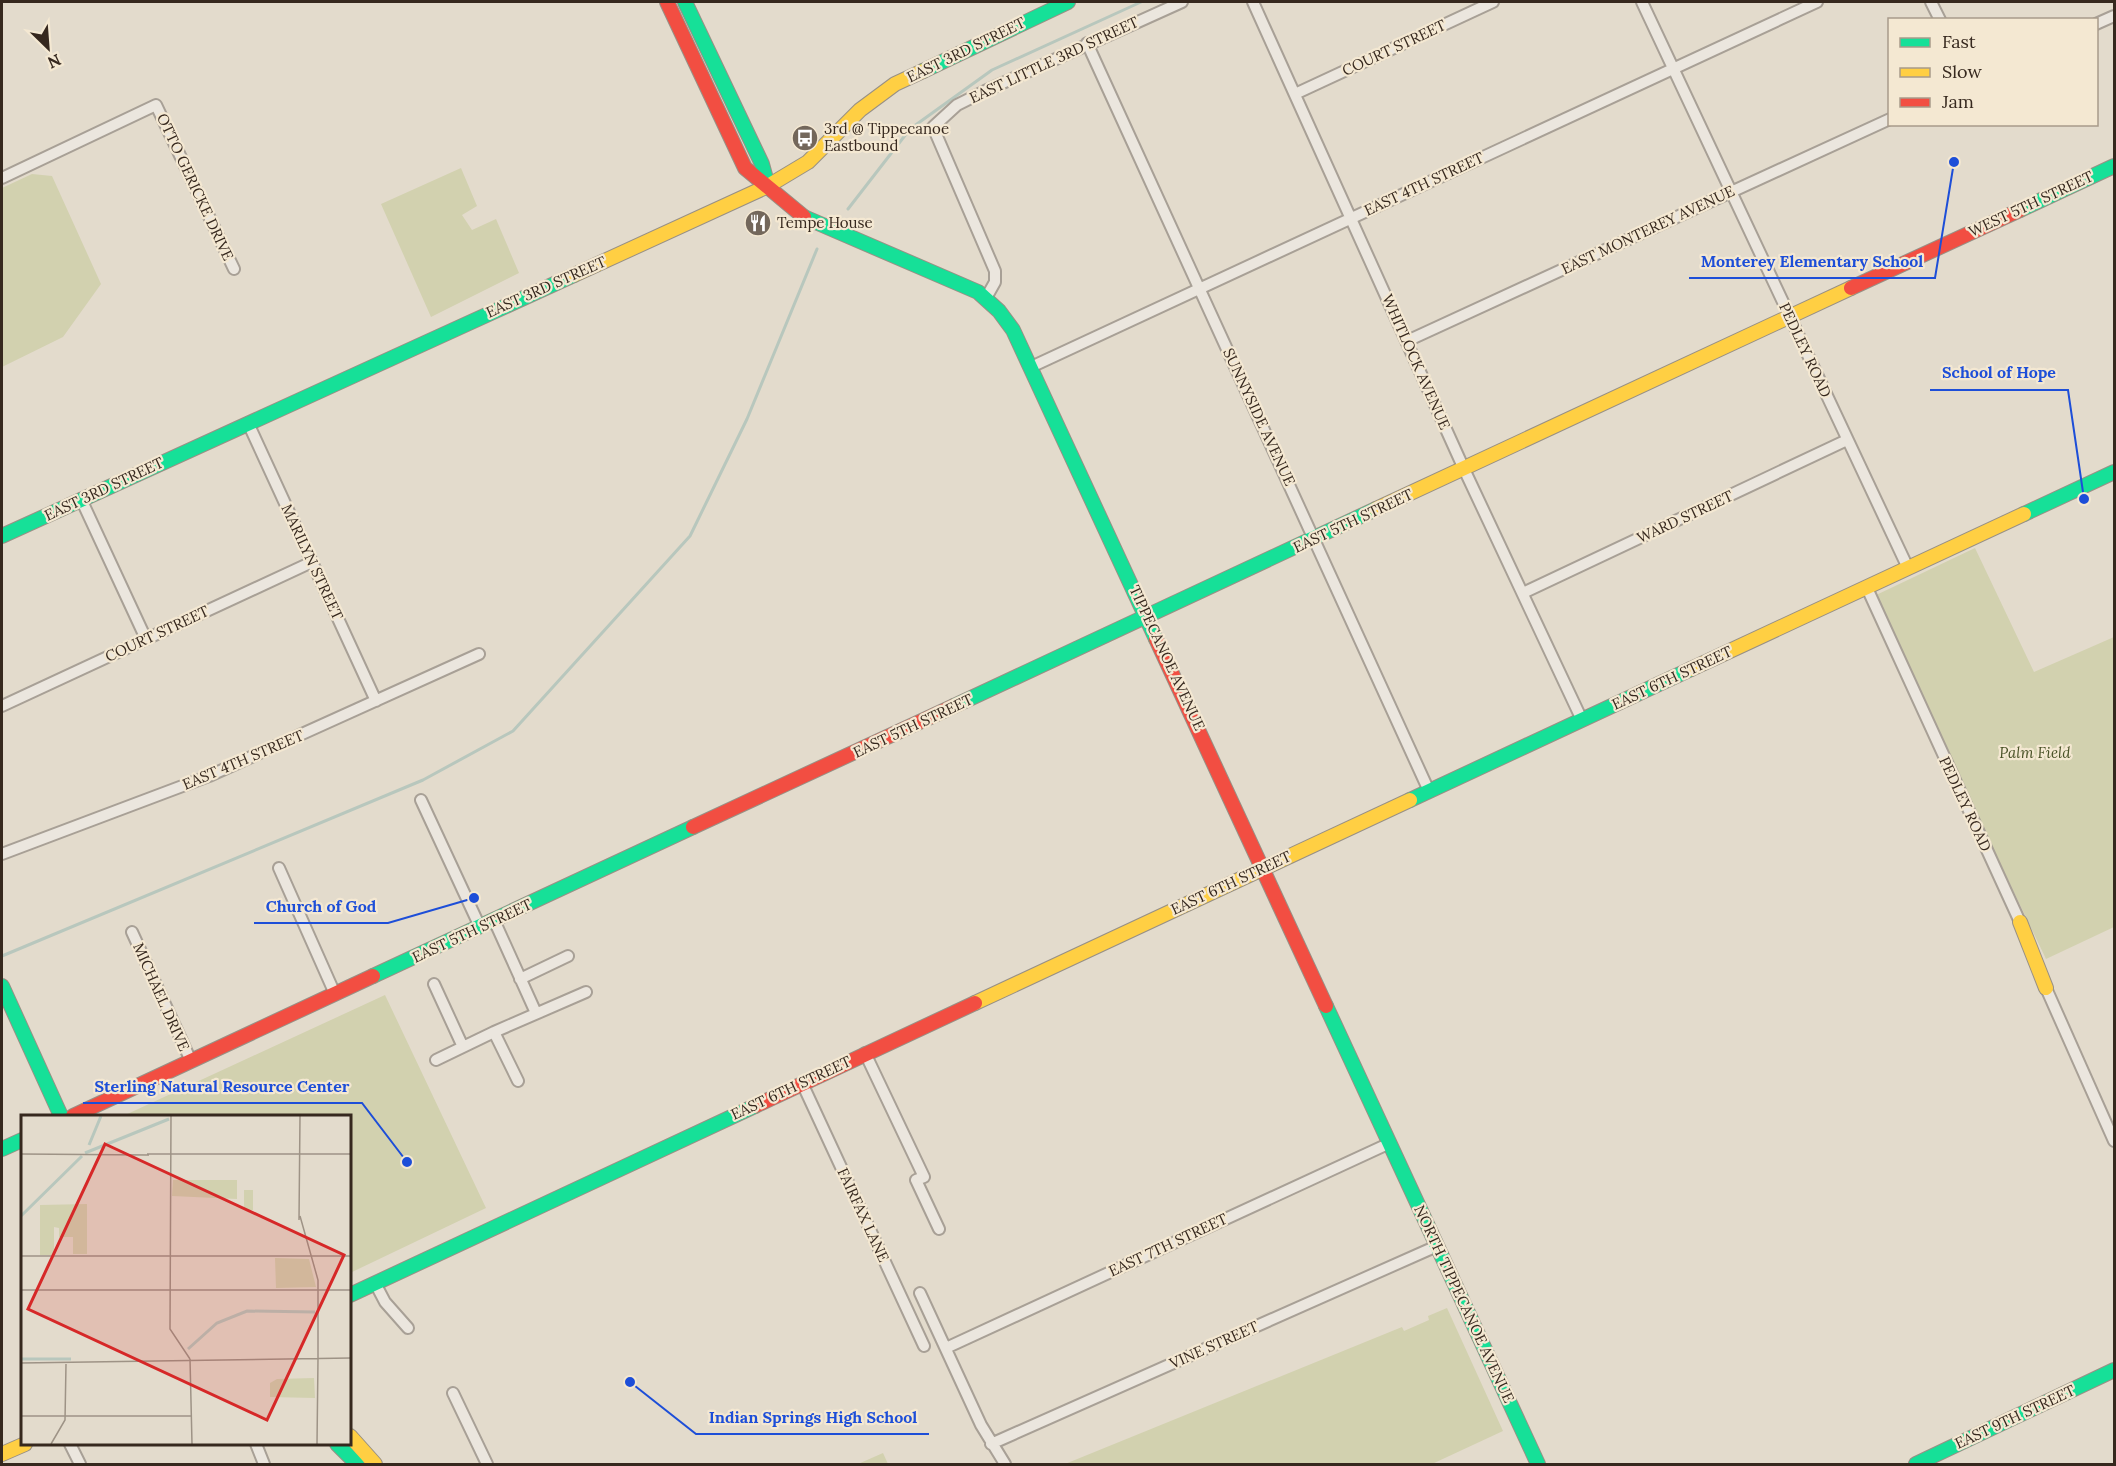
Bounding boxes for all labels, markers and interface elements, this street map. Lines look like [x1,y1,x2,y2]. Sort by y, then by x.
street label: EAST 3RD STREET [903,12,1028,86]
street label: EAST LITTLE 3RD STREET [966,12,1142,107]
street label: COURT STREET [1339,15,1449,80]
north arrow [18,18,78,78]
legend [1888,18,2098,126]
text: Fast [1942,30,1976,53]
text: N [45,50,64,73]
text: Slow [1942,60,1982,83]
text: Jam [1941,90,1974,113]
street label: OTTO GERICKE DRIVE [153,110,238,264]
place label: 3rd @ Tippecanoe Eastbound [824,119,949,155]
bus stop icon: 3rd @ Tippecanoe Eastbound [790,123,820,153]
street label: EAST 4TH STREET [1361,147,1487,220]
street label: WEST 5TH STREET [1965,166,2097,241]
street label: EAST MONTEREY AVENUE [1558,181,1737,278]
restaurant icon: Tempe House [743,208,773,238]
place label: Tempe House [777,213,873,232]
callout: Monterey Elementary School [1689,244,1935,278]
street label: EAST 3RD STREET [483,251,609,322]
text: Monterey Elementary School [1701,251,1923,271]
street label: WHITLOCK AVENUE [1378,291,1455,432]
street label: PEDLEY ROAD [1775,299,1836,400]
street label: SUNNYSIDE AVENUE [1219,345,1300,489]
callout: School of Hope [1930,356,2068,390]
text: School of Hope [1942,362,2056,382]
street label: EAST 3RD STREET [41,452,167,525]
street label: EAST 5TH STREET [1290,484,1416,557]
street label: WARD STREET [1634,486,1736,547]
street label: MARILYN STREET [277,501,348,623]
street label: TIPPECANOE AVENUE [1125,582,1209,733]
street label: COURT STREET [102,601,212,666]
street label: EAST 6TH STREET [1609,641,1735,714]
street label: EAST 5TH STREET [850,689,976,762]
street label: EAST 4TH STREET [179,725,307,794]
park label: Palm Field [1999,743,2071,762]
street label: PEDLEY ROAD [1935,753,1996,854]
street label: EAST 6TH STREET [1168,846,1294,919]
callout: Church of God [254,889,388,923]
street label: EAST 5TH STREET [409,894,535,967]
text: Church of God [266,896,377,916]
street label: MICHAEL DRIVE [129,940,194,1054]
street label: EAST 6TH STREET [728,1051,854,1124]
callout: Sterling Natural Resource Center [83,1069,362,1103]
text: Sterling Natural Resource Center [94,1076,350,1096]
inset map [21,1115,351,1445]
street label: FAIRFAX LANE [833,1165,894,1265]
street label: NORTH TIPPECANOE AVENUE [1410,1202,1519,1406]
street label: EAST 7TH STREET [1105,1209,1230,1280]
street label: VINE STREET [1165,1316,1262,1373]
street label: EAST 9TH STREET [1952,1380,2078,1453]
callout: Indian Springs High School [696,1400,929,1434]
text: Indian Springs High School [709,1407,917,1427]

